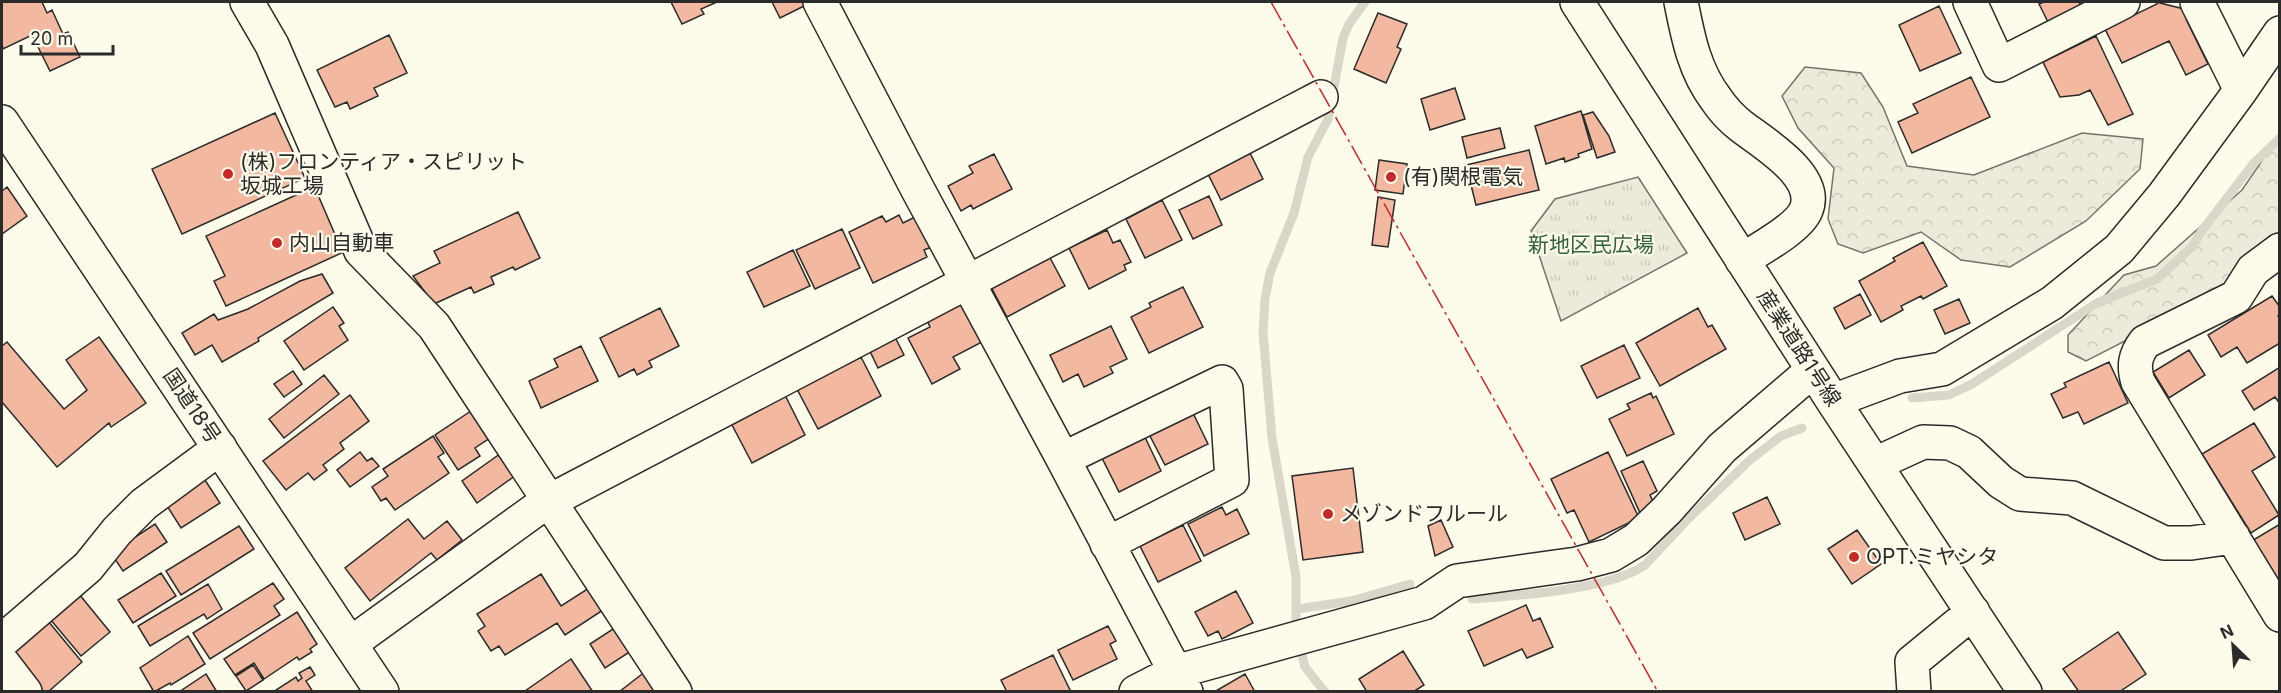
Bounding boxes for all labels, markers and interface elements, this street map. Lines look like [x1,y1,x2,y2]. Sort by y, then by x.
scale bar [21,18,112,56]
text: 20 m [30,28,73,49]
place label: (株)フロンティア・スピリット 坂城工場 [240,149,527,198]
place label: (有)関根電気 [1403,164,1523,189]
marker: (株)フロンティア・スピリット 坂城工場 [221,167,235,181]
marker: (有)関根電気 [1384,170,1398,184]
place label: 内山自動車 [289,230,394,255]
park label: 新地区民広場 [1528,232,1654,257]
marker: 内山自動車 [270,236,284,250]
street label: 産業道路1号線 [1752,284,1847,411]
street label: 国道18号 [158,364,226,448]
place label: メゾンドフルール [1340,501,1508,526]
marker: メゾンドフルール [1321,507,1335,521]
place label: OPT.ミヤシタ [1866,544,1998,569]
marker: OPT.ミヤシタ [1847,550,1861,564]
north arrow [2203,615,2263,675]
text: N [2217,620,2236,643]

